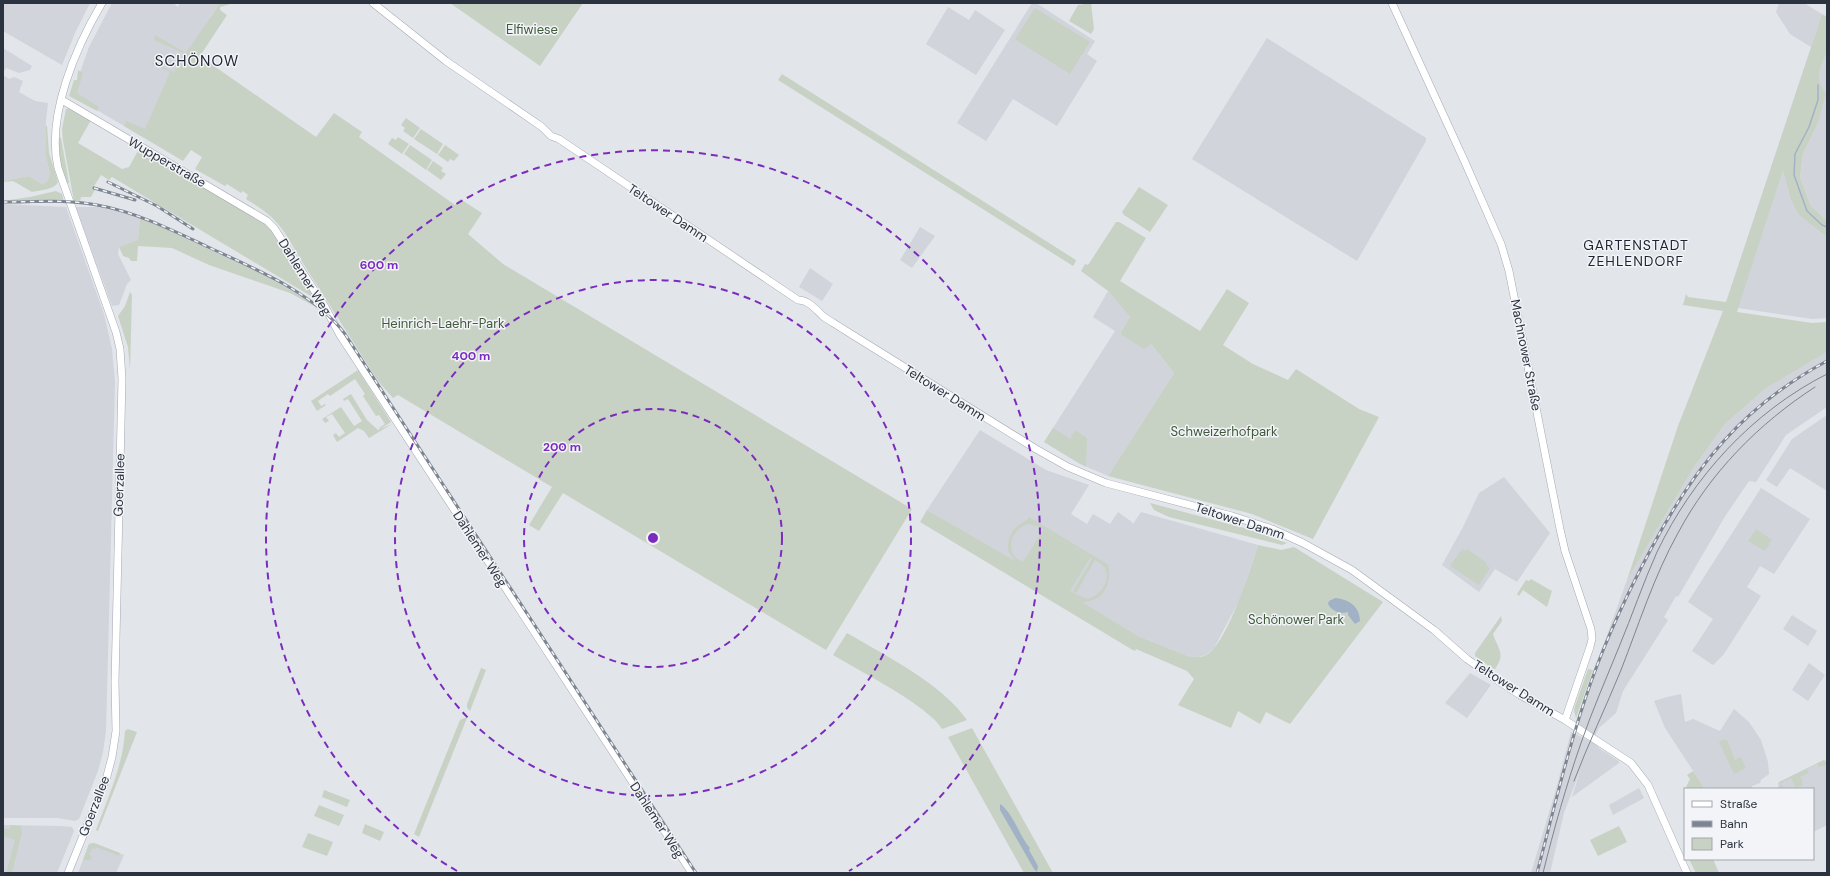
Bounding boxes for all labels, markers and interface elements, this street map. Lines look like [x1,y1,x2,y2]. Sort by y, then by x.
park label: Elfiwiese [506,21,558,38]
district label: SCHÖNOW [155,51,239,71]
street label: Wupperstraße [125,133,209,191]
street label: Teltower Damm [625,180,711,246]
street label: Dahlemer Weg [275,235,335,319]
district label: GARTENSTADT ZEHLENDORF [1583,236,1689,270]
text: 600 m [360,257,398,273]
street label: Machnower Straße [1507,298,1545,412]
park label: Heinrich-Laehr-Park [382,315,505,332]
text: 400 m [452,348,490,364]
street label: Teltower Damm [901,361,989,425]
park label: Schweizerhofpark [1171,423,1278,440]
text: 200 m [543,439,581,455]
street label: Goerzallee [109,453,129,517]
street label: Teltower Damm [1193,499,1287,543]
street label: Dahlemer Weg [449,508,511,590]
centre of rings [646,531,660,545]
park label: Schönower Park [1248,611,1344,628]
street label: Teltower Damm [1470,656,1558,720]
street label: Goerzallee [75,773,113,839]
street label: Dahlemer Weg [626,779,688,861]
legend [1684,788,1814,860]
text: Straße [1720,796,1757,812]
text: Bahn [1720,816,1748,832]
text: Park [1720,836,1744,852]

